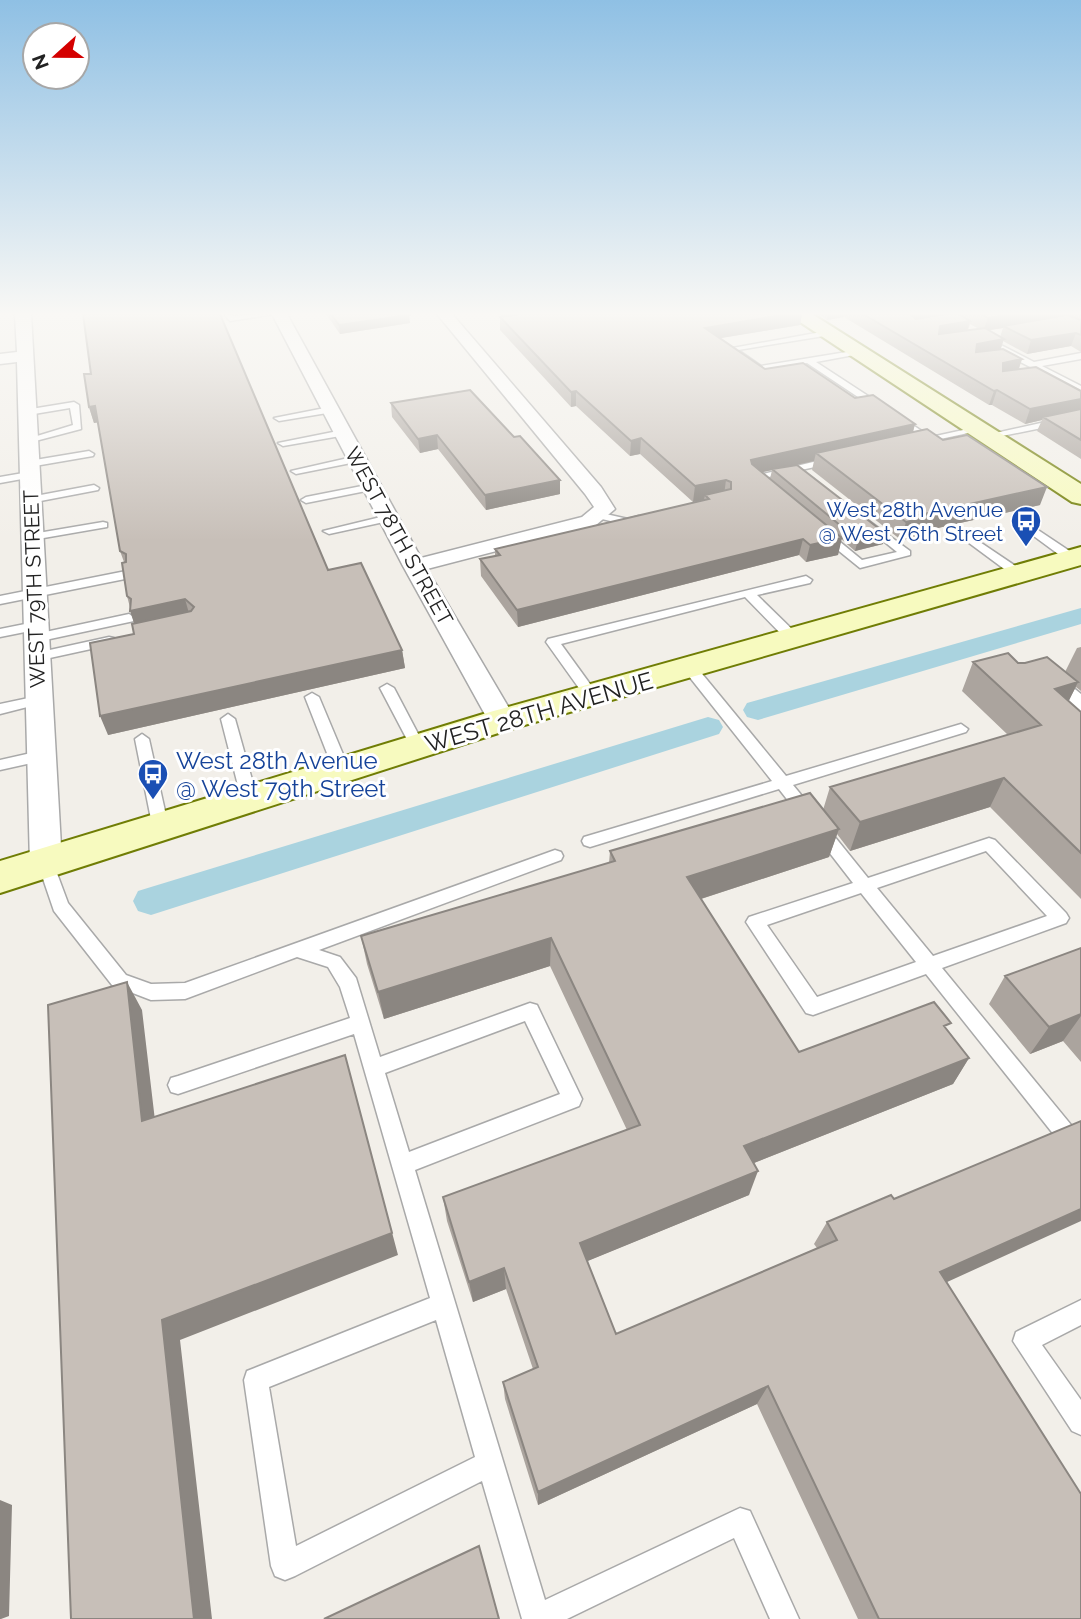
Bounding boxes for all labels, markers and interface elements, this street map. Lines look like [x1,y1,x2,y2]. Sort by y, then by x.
north arrow [21,21,91,91]
text: N [27,51,53,73]
street label: WEST 78TH STREET [340,443,458,630]
street label: WEST 79TH STREET [18,489,50,688]
place label: West 28th Avenue @ West 76th Street [819,497,1003,546]
bus stop icon: West 28th Avenue @ West 76th Street [1009,504,1043,548]
street label: WEST 28TH AVENUE [422,666,656,758]
place label: West 28th Avenue @ West 79th Street [176,746,386,803]
bus stop icon: West 28th Avenue @ West 79th Street [136,757,170,801]

